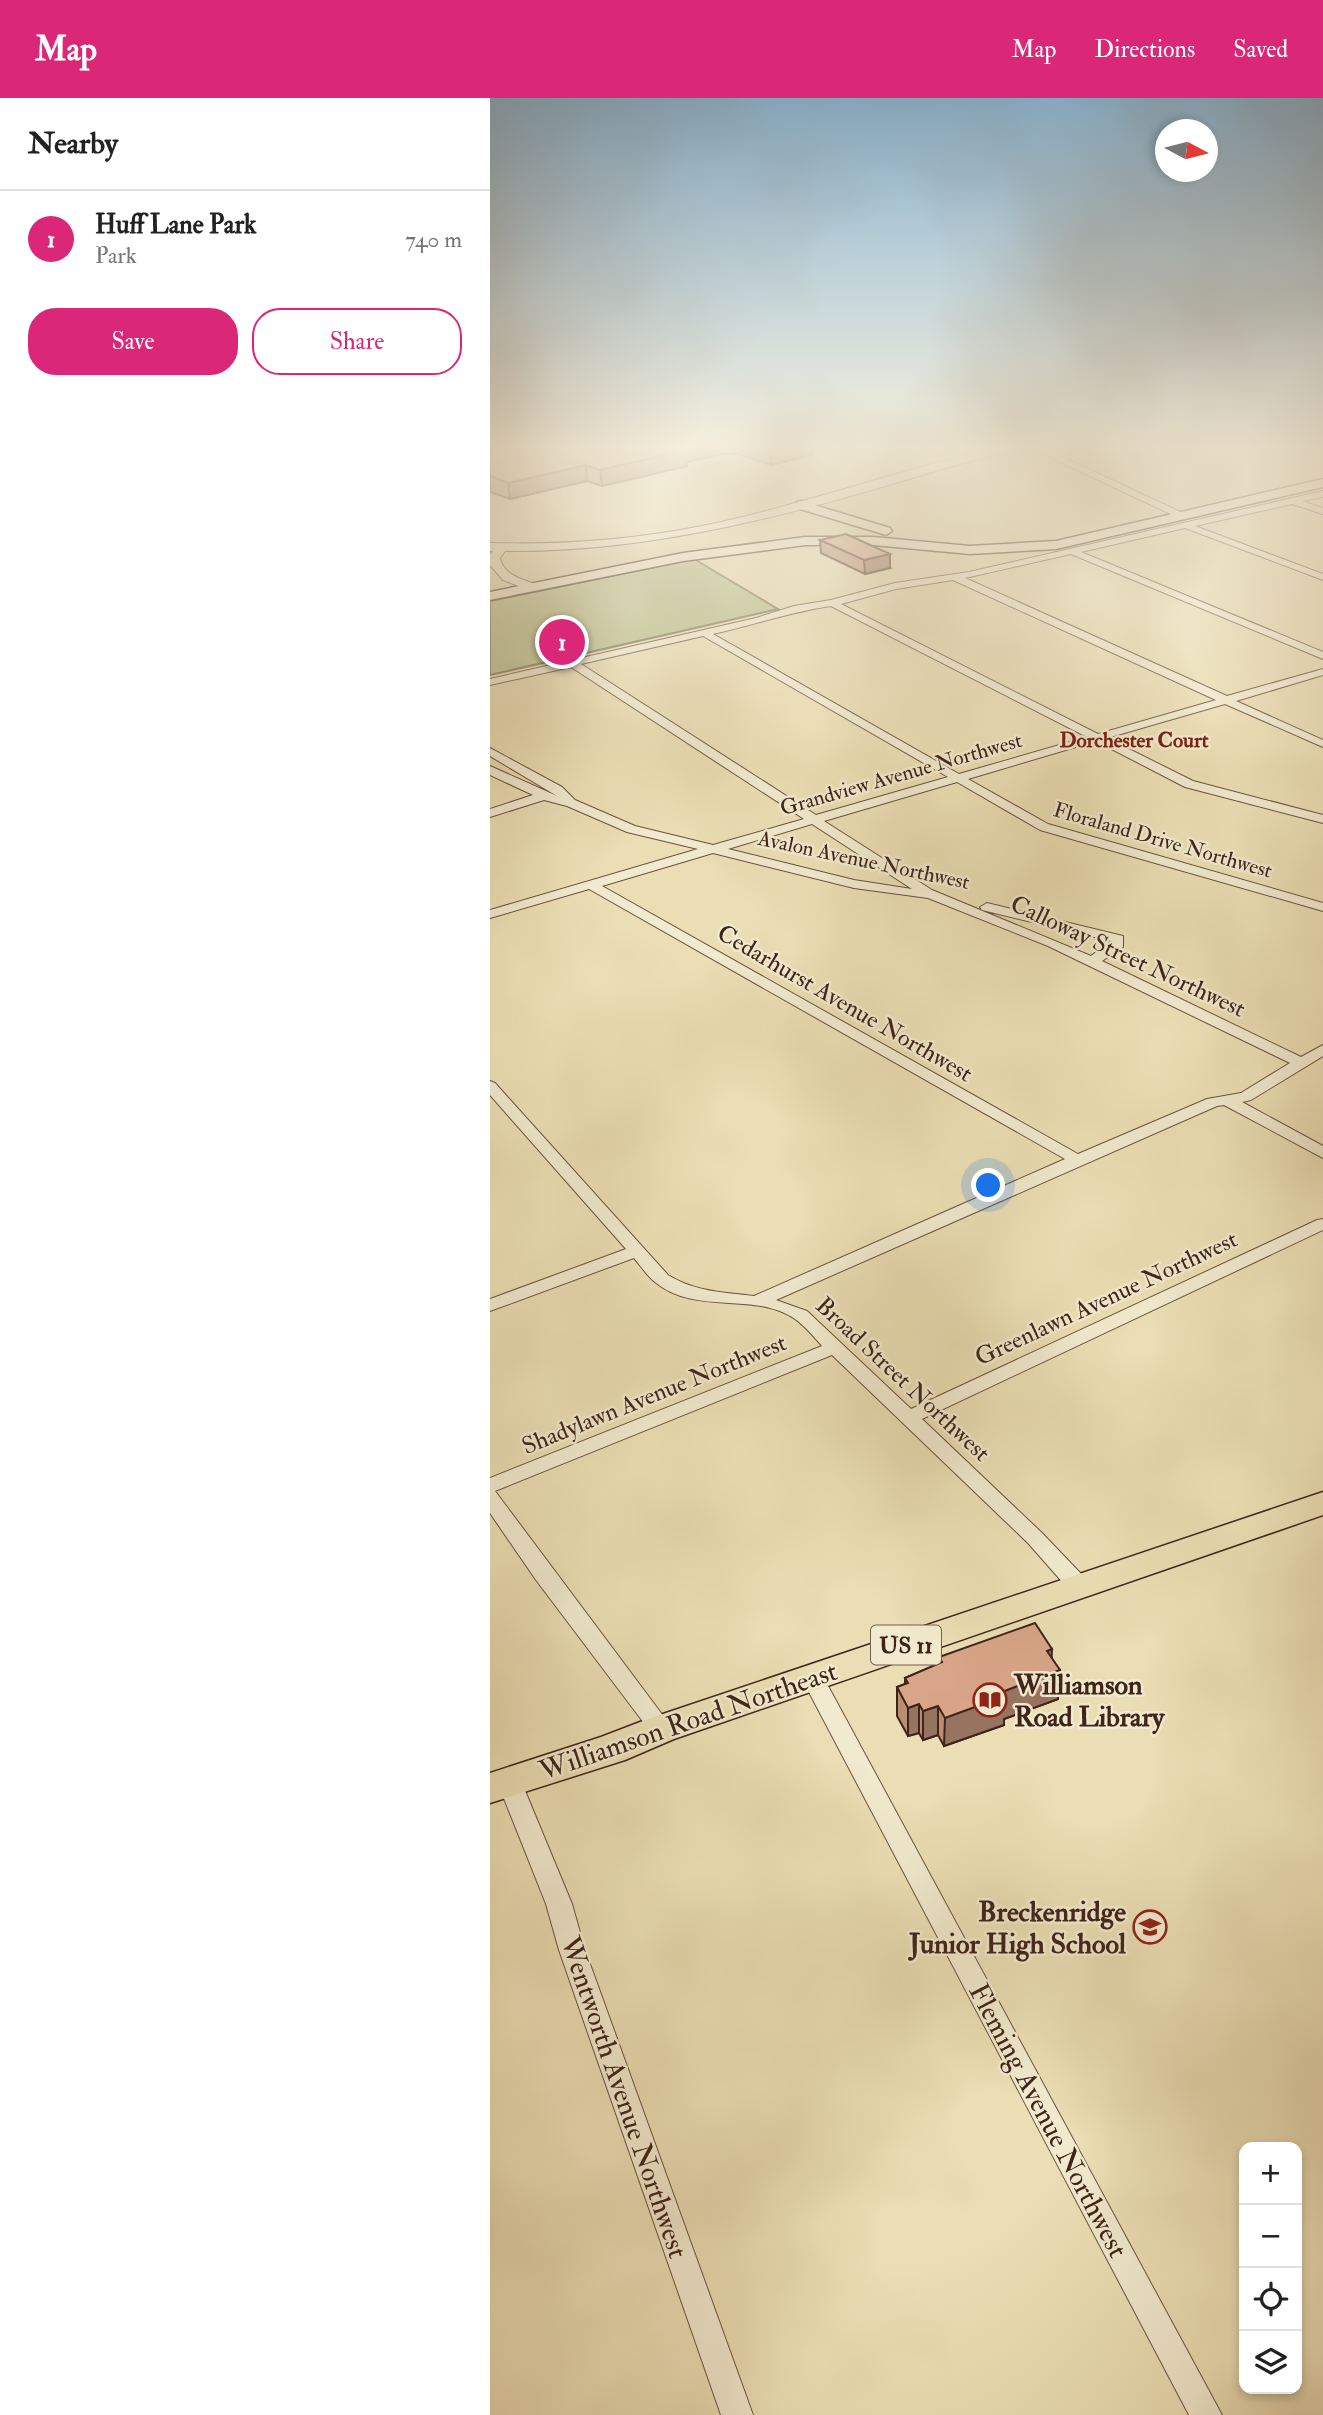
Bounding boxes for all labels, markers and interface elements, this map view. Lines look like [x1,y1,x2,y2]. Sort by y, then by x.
text: Map [35,29,97,70]
text: Map [1011,34,1056,65]
text: Directions [1094,34,1195,65]
text: Saved [1233,34,1288,65]
north arrow [1155,119,1218,182]
text: Nearby [28,125,118,162]
text: Huff Lane Park [95,209,256,241]
text: 1 [47,225,55,254]
text: 740 m [405,225,462,254]
text: Park [95,241,137,270]
button: Save [28,308,238,375]
button: Share [252,308,462,375]
pin: 1 [539,616,585,668]
street label: Grandview Avenue Northwest [777,727,1025,822]
district label: Dorchester Court [1059,727,1209,754]
street label: Floraland Drive Northwest [1050,796,1276,885]
street label: Avalon Avenue Northwest [755,825,972,896]
street label: Calloway Street Northwest [1005,888,1251,1025]
street label: Cedarhurst Avenue Northwest [712,918,978,1089]
your location [971,1168,1005,1202]
street label: Greenlawn Avenue Northwest [970,1224,1243,1373]
street label: Broad Street Northwest [809,1290,997,1469]
street label: Shadylawn Avenue Northwest [517,1327,791,1462]
road number: US 11 [871,1626,941,1664]
street label: Williamson Road Northeast [534,1654,842,1789]
place label: Williamson Road Library [1013,1668,1166,1735]
library icon: Williamson Road Library [971,1681,1009,1719]
place label: Breckenridge Junior High School [907,1895,1127,1962]
school or university icon: Breckenridge Junior High School [1131,1908,1169,1946]
street label: Wentworth Avenue Northwest [552,1931,695,2263]
street label: Fleming Avenue Northwest [960,1977,1135,2264]
map controls [1239,2142,1302,2394]
button: + [1239,2142,1302,2205]
button: − [1239,2205,1302,2268]
button: locate [1239,2268,1302,2331]
button: layers [1239,2331,1302,2394]

